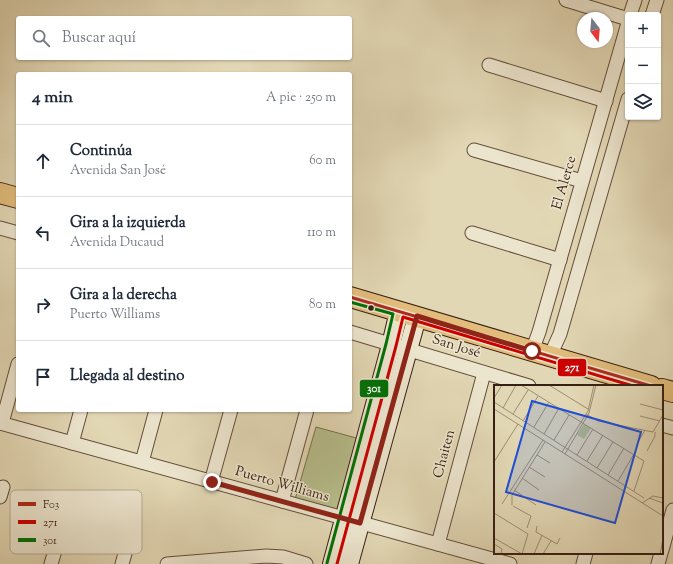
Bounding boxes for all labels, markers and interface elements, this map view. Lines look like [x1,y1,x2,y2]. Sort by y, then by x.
north arrow [577,12,613,48]
map controls [625,12,661,120]
button: + [625,12,661,48]
search box [16,16,352,60]
icon: search [30,27,52,49]
text: Buscar aquí [62,28,136,49]
button: − [625,48,661,84]
button: layers [625,84,661,120]
text: 4 min [32,86,73,110]
text: A pie · 250 m [266,89,336,107]
text: Continúa [70,141,132,162]
icon: ahead [32,150,54,172]
text: 60 m [309,152,336,170]
street label: El Alerce [548,154,582,212]
text: Avenida San José [70,162,166,180]
text: Gira a la izquierda [70,213,186,234]
icon: left [32,222,54,244]
text: 110 m [307,224,336,242]
text: Avenida Ducaud [70,234,164,252]
text: Gira a la derecha [70,285,177,306]
icon: right [32,294,54,316]
text: 80 m [309,296,336,314]
unlabelled marker [366,303,376,313]
text: Puerto Williams [70,306,160,324]
street label: San José [429,330,483,364]
route start [523,342,541,360]
line badge: 271 [557,358,587,377]
text: 271 [565,360,579,376]
icon: arrive [32,366,54,388]
text: Llegada al destino [70,366,185,387]
line badge: 301 [359,379,389,398]
text: 301 [367,381,381,397]
inset map [494,385,663,554]
street label: Chaiten [429,428,461,480]
street label: Puerto Williams [233,462,331,508]
route end [203,473,221,491]
legend [10,490,142,554]
text: F03 [43,497,59,513]
text: 271 [43,515,58,531]
text: 301 [43,533,57,549]

